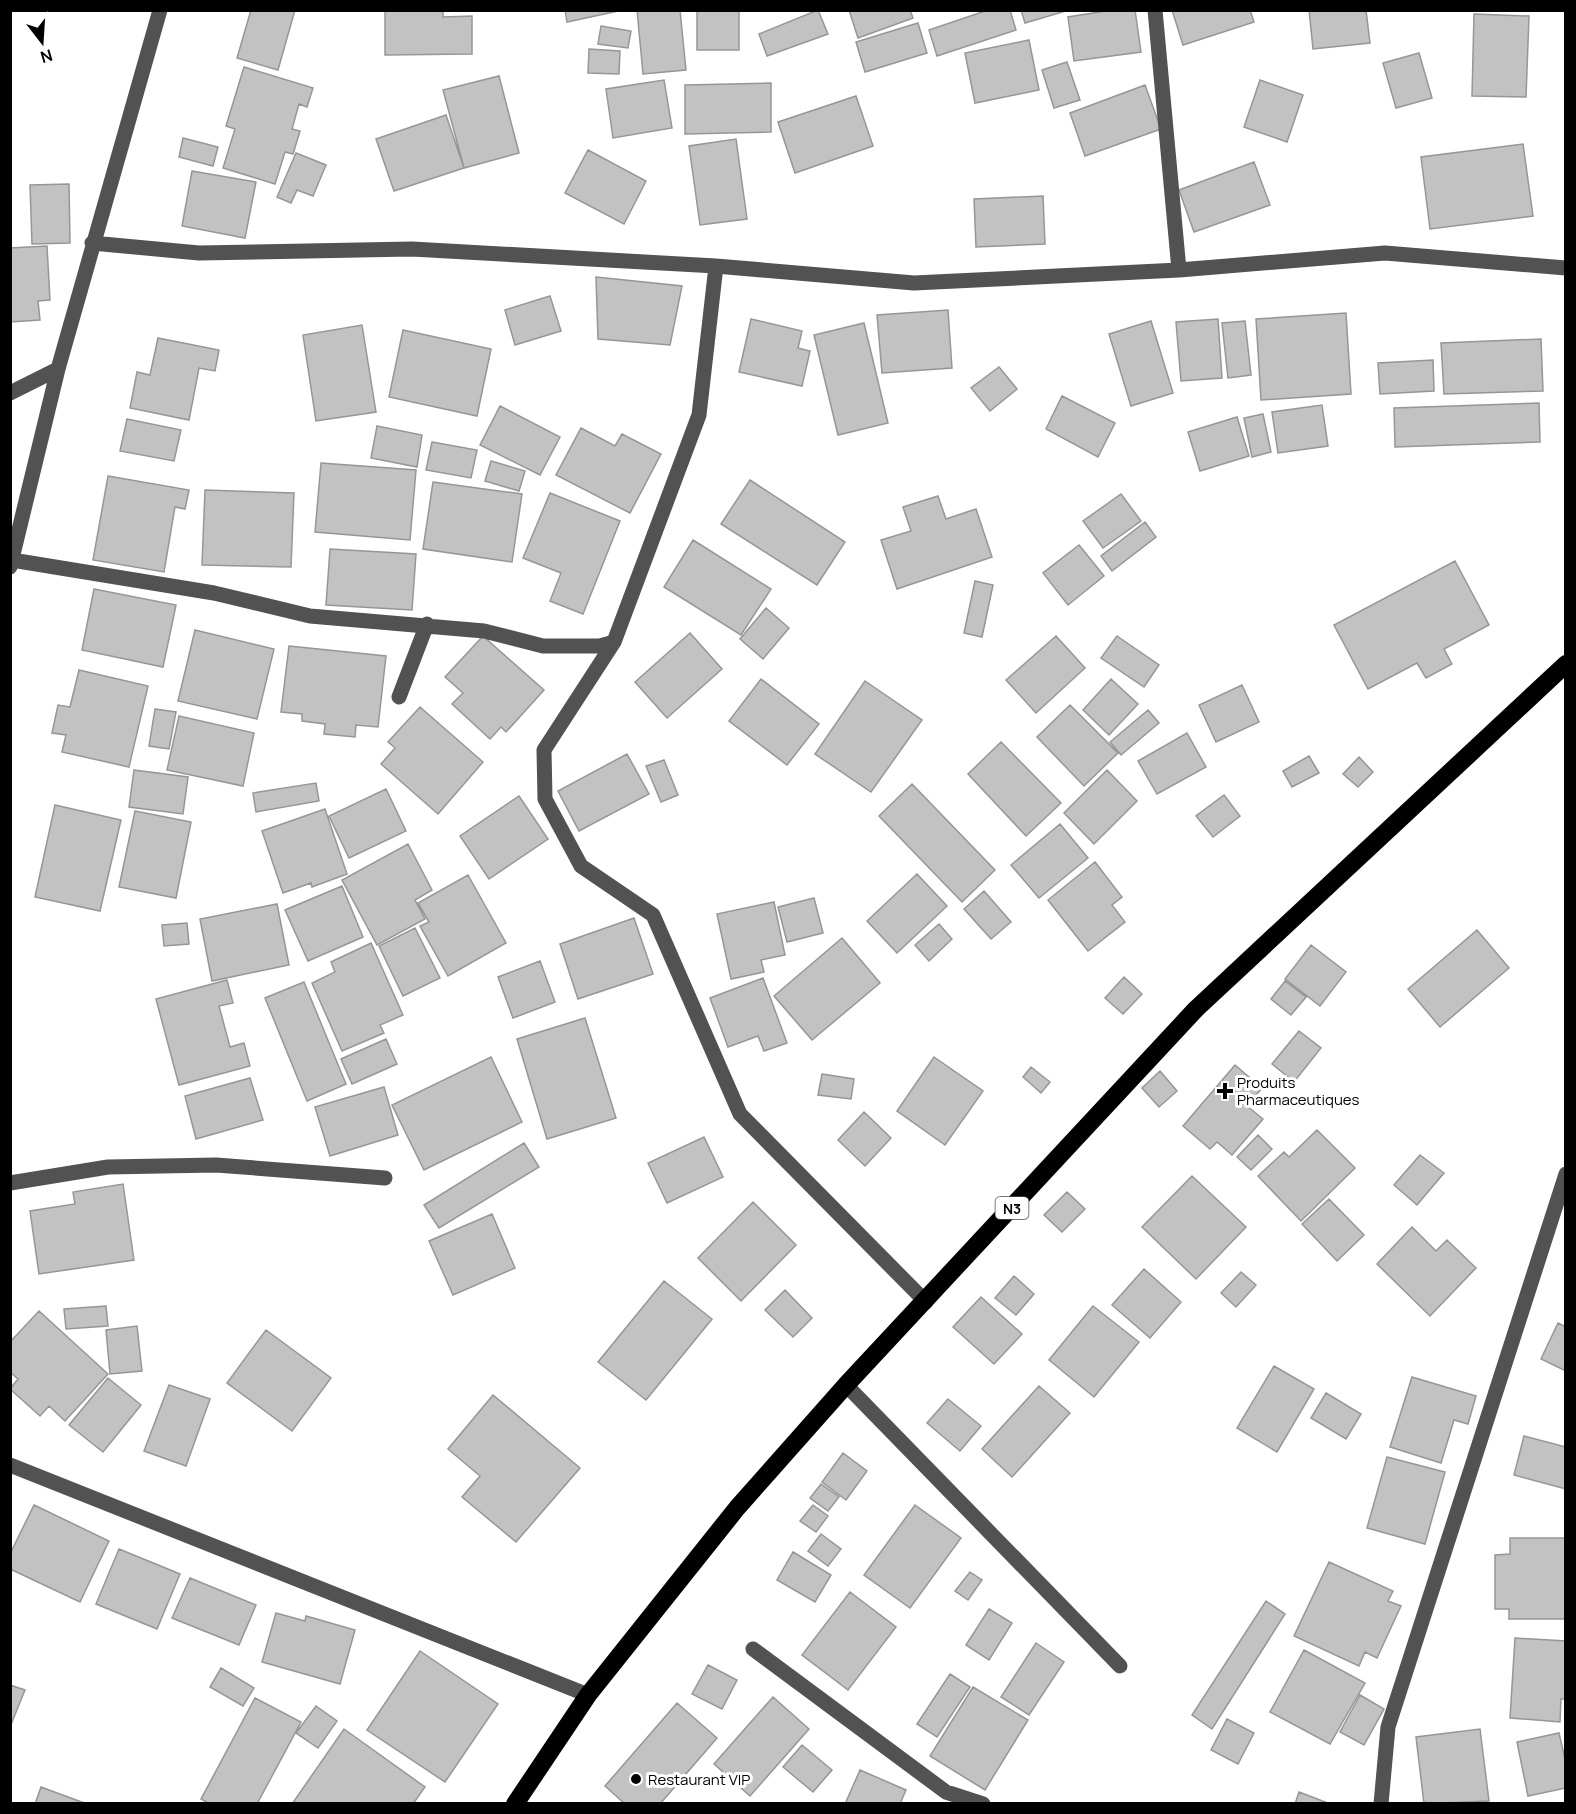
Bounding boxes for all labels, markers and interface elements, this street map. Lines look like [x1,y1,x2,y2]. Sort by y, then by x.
north arrow [12,12,72,72]
text: N [38,44,55,69]
place label: Produits Pharmaceutiques [1237,1072,1360,1110]
marker: Produits Pharmaceutiques [1218,1084,1232,1098]
road number: N3 [996,1197,1028,1219]
place label: Restaurant VIP [648,1769,750,1790]
marker: Restaurant VIP [629,1772,643,1786]

